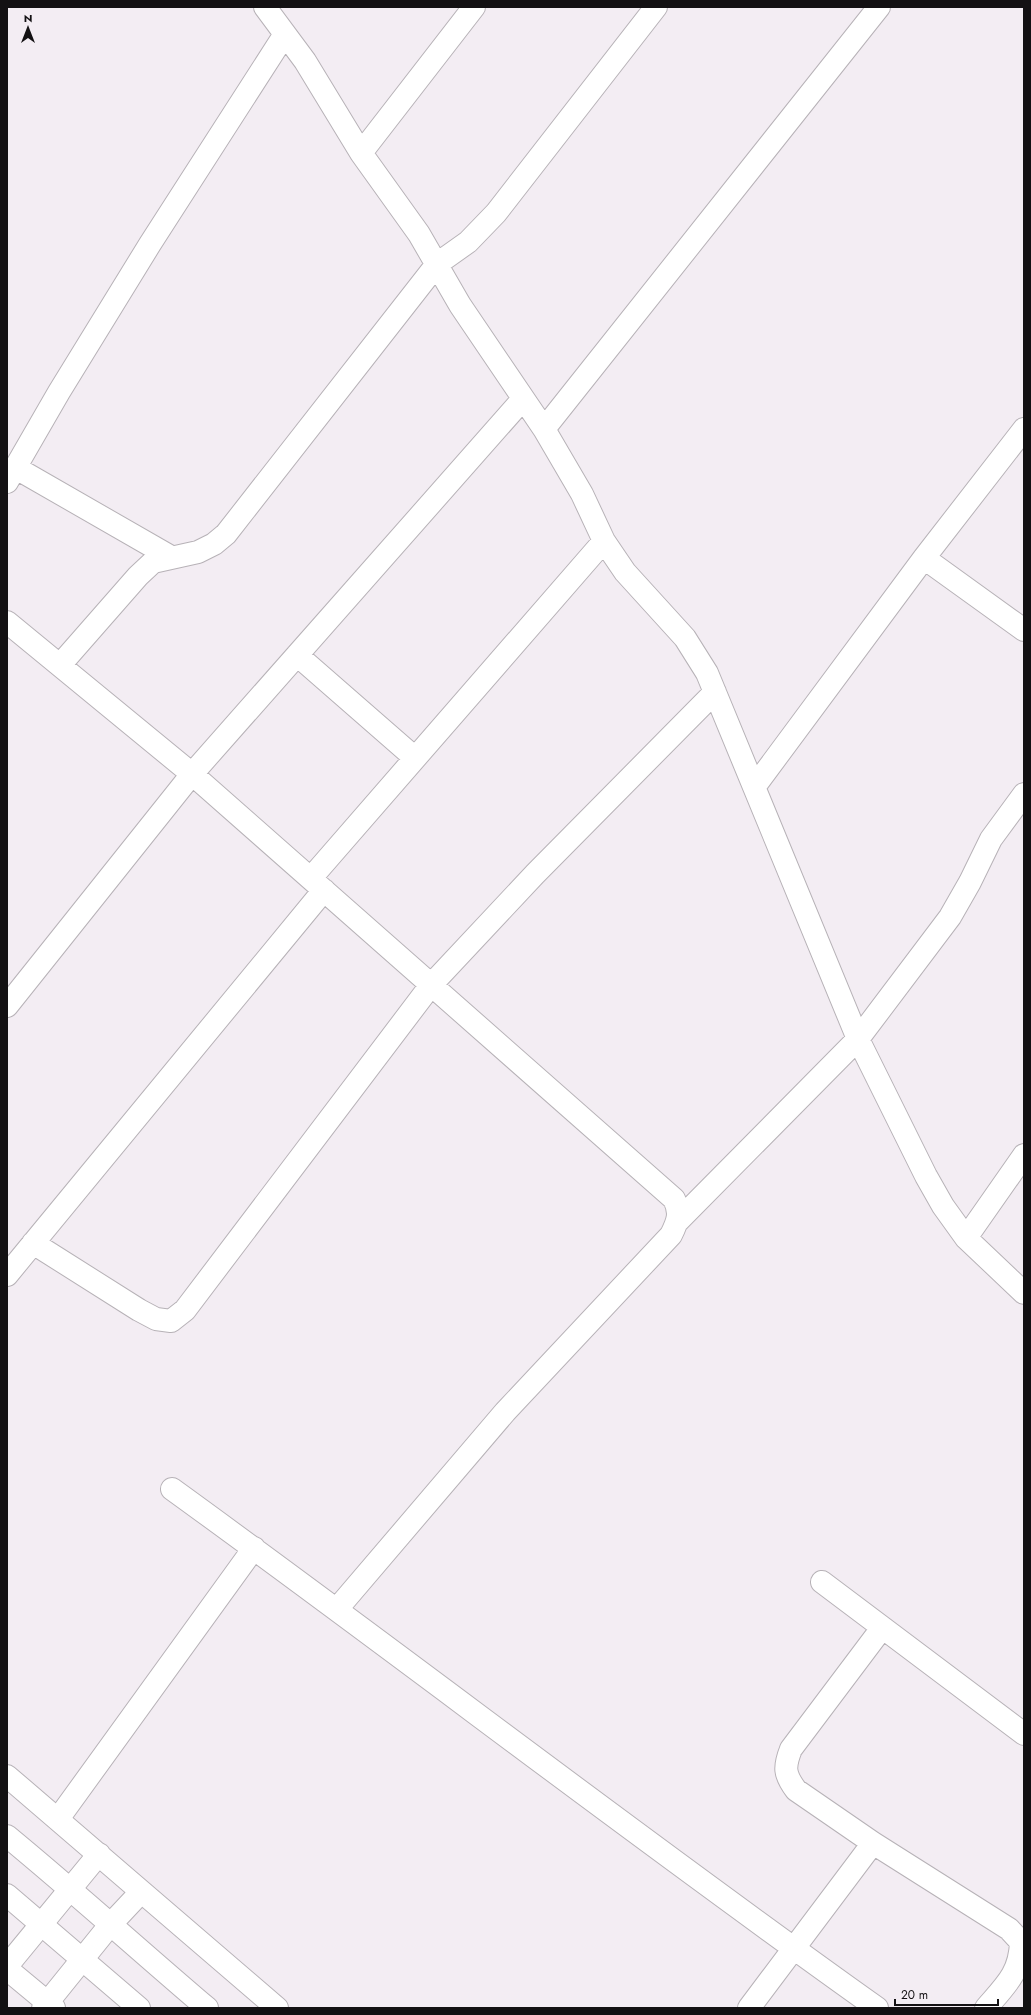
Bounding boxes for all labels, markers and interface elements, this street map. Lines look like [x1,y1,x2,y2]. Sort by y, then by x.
north arrow [8,8,48,48]
text: N [24,10,32,26]
scale bar [895,1981,998,2007]
text: 20 m [901,1986,928,2004]

